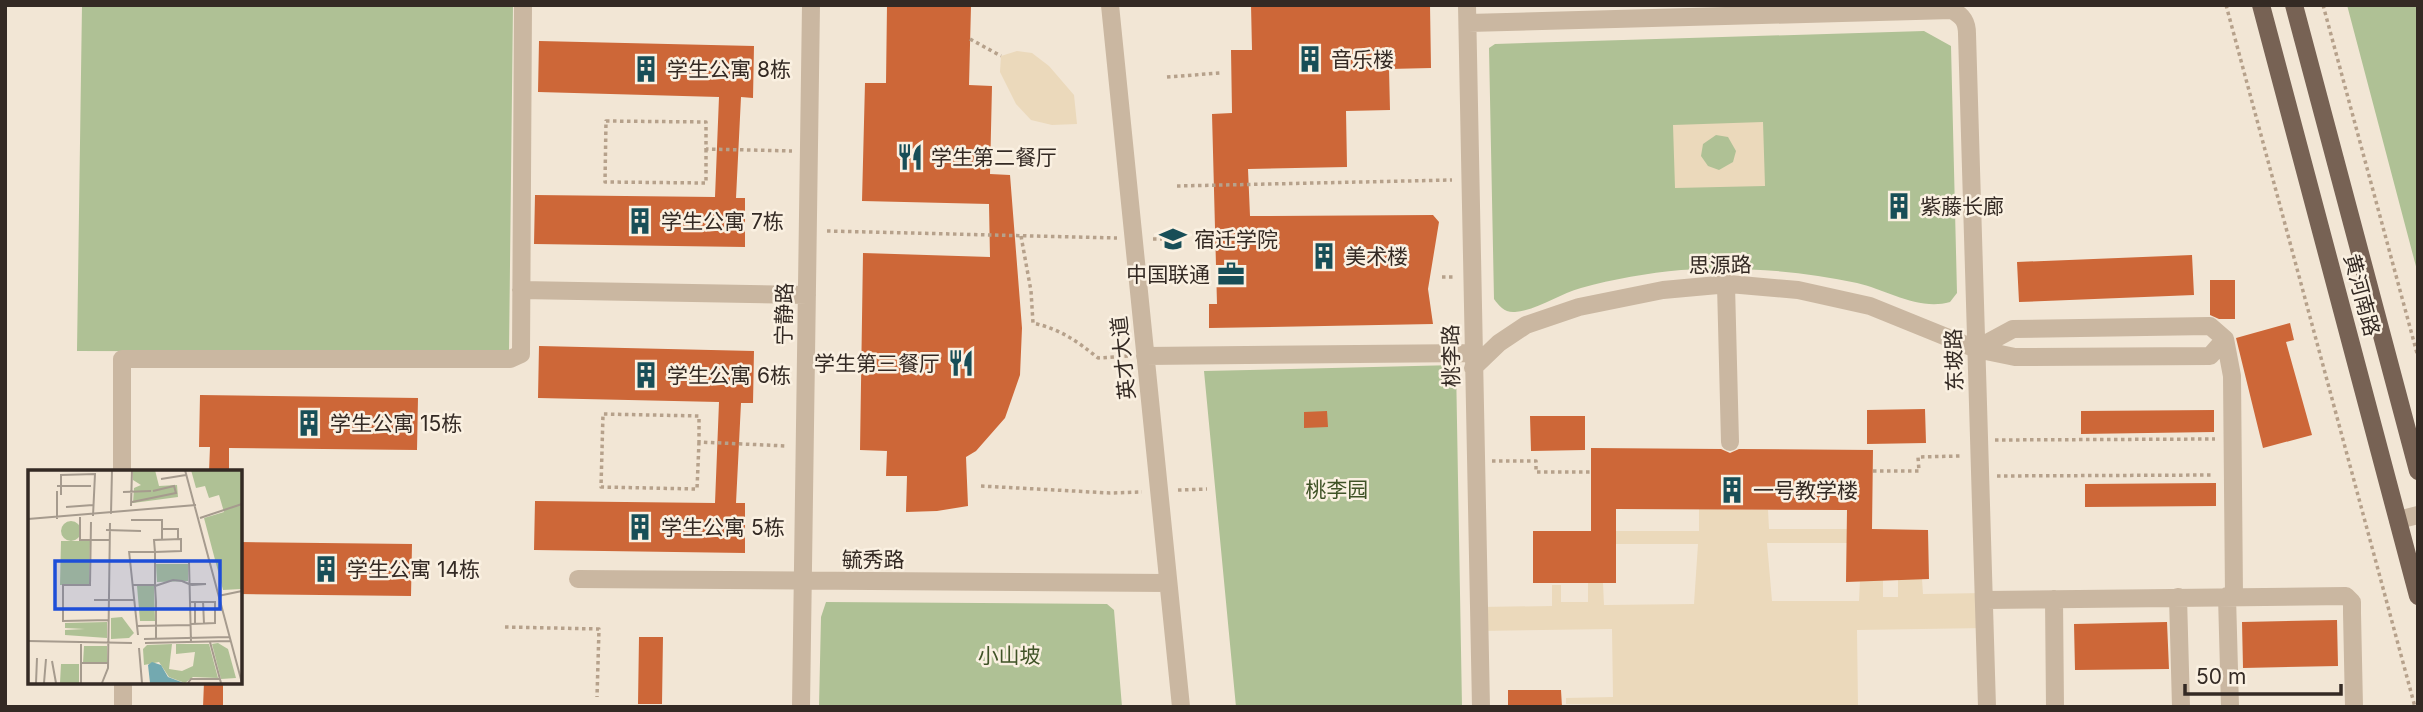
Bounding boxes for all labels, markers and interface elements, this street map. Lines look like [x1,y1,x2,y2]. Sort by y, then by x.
building icon: 音乐楼 [1295,44,1325,74]
place label: 音乐楼 [1331,47,1394,72]
building icon: 学生公寓 8栋 [631,54,661,84]
place label: 学生公寓 8栋 [667,57,791,82]
restaurant icon: 学生第二餐厅 [895,142,925,172]
place label: 学生第二餐厅 [931,145,1057,170]
building icon: 紫藤长廊 [1884,191,1914,221]
place label: 紫藤长廊 [1920,194,2004,219]
building icon: 学生公寓 7栋 [625,206,655,236]
place label: 学生公寓 7栋 [661,209,784,234]
school or university icon: 宿迁学院 [1158,224,1188,254]
place label: 宿迁学院 [1194,227,1278,252]
building icon: 美术楼 [1309,241,1339,271]
place label: 美术楼 [1345,244,1408,269]
street label: 黄河南路 [2339,251,2385,339]
street label: 思源路 [1688,252,1752,278]
office icon: 中国联通 [1216,259,1246,289]
place label: 中国联通 [1126,262,1210,287]
street label: 宁静路 [771,282,797,346]
street label: 英才大道 [1106,315,1140,401]
street label: 桃李路 [1438,324,1464,388]
street label: 东坡路 [1940,328,1968,392]
restaurant icon: 学生第三餐厅 [946,348,976,378]
place label: 学生第三餐厅 [814,351,940,376]
building icon: 学生公寓 6栋 [631,360,661,390]
place label: 学生公寓 6栋 [667,363,791,388]
building icon: 学生公寓 15栋 [294,408,324,438]
place label: 学生公寓 15栋 [330,411,462,436]
inset map [28,470,242,684]
building icon: 一号教学楼 [1717,475,1747,505]
park label: 桃李园 [1306,477,1369,502]
place label: 一号教学楼 [1753,478,1858,503]
building icon: 学生公寓 5栋 [625,512,655,542]
place label: 学生公寓 5栋 [661,515,785,540]
street label: 毓秀路 [842,547,905,572]
building icon: 学生公寓 14栋 [311,554,341,584]
place label: 学生公寓 14栋 [347,557,480,582]
park label: 小山坡 [978,643,1041,668]
scale bar [2185,652,2341,696]
text: 50 m [2196,664,2246,689]

